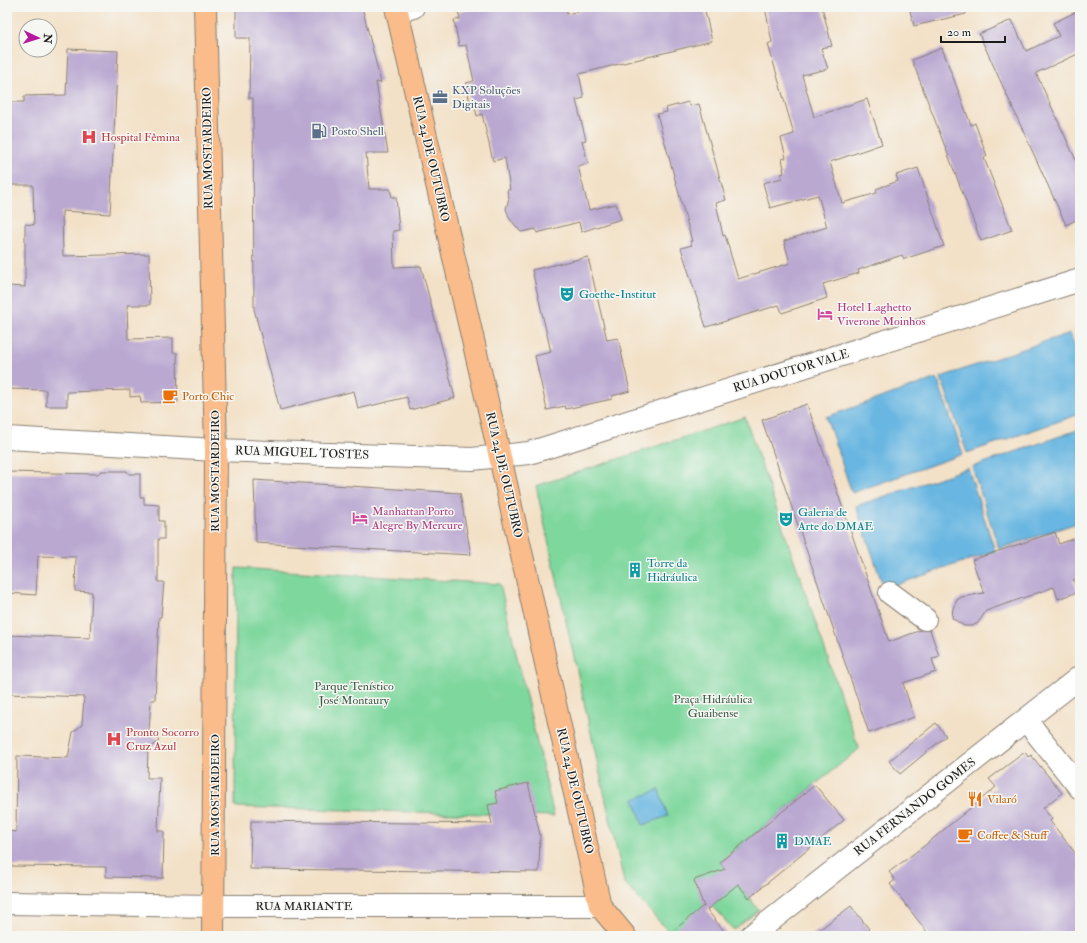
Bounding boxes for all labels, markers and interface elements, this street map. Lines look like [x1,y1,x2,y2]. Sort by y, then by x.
north arrow [18,18,58,58]
scale bar [941,18,1005,44]
text: 20 m [947,25,972,40]
text: N [41,32,54,45]
place label: KXP Soluções Digitais [452,83,521,112]
street label: RUA MOSTARDEIRO [199,87,217,209]
office icon: KXP Soluções Digitais [431,88,449,106]
street label: RUA 24 DE OUTUBRO [409,95,453,224]
fuel station icon: Posto Shell [310,122,328,140]
place label: Posto Shell [331,124,384,139]
hospital icon: Hospital Fêmina [80,128,98,146]
place label: Hospital Fêmina [101,130,181,145]
theatre icon: Goethe-Institut [558,285,576,303]
place label: Goethe-Institut [579,287,656,302]
place label: Hotel Laghetto Viverone Moinhos [837,300,925,329]
hotel icon: Hotel Laghetto Viverone Moinhos [816,305,834,323]
street label: RUA DOUTOR VALE [731,346,851,396]
cafe icon: Porto Chic [161,387,179,405]
place label: Porto Chic [182,389,234,404]
street label: RUA MOSTARDEIRO [208,410,223,532]
street label: RUA 24 DE OUTUBRO [482,411,526,540]
street label: RUA MIGUEL TOSTES [235,443,369,463]
place label: Manhattan Porto Alegre By Mercure [371,504,463,533]
place label: Galeria de Arte do DMAE [797,505,874,534]
hotel icon: Manhattan Porto Alegre By Mercure [351,509,369,527]
theatre icon: Galeria de Arte do DMAE [777,510,795,528]
place label: Torre da Hidráulica [647,556,699,585]
building icon: Torre da Hidráulica [626,561,644,579]
park label: Parque Tenístico José Montaury [314,679,394,708]
park label: Praça Hidráulica Guaibense [673,692,754,721]
place label: Pronto Socorro Cruz Azul [126,725,199,754]
street label: RUA 24 DE OUTUBRO [553,727,597,856]
hospital icon: Pronto Socorro Cruz Azul [105,730,123,748]
street label: RUA MOSTARDEIRO [208,734,223,856]
street label: RUA FERNANDO GOMES [851,755,979,859]
restaurant icon: Vilaró [966,790,984,808]
place label: Vilaró [987,792,1017,807]
cafe icon: Coffee & Stuff [956,826,974,844]
place label: Coffee & Stuff [977,828,1049,843]
building icon: DMAE [773,832,791,850]
place label: DMAE [794,834,832,849]
street label: RUA MARIANTE [256,899,353,914]

